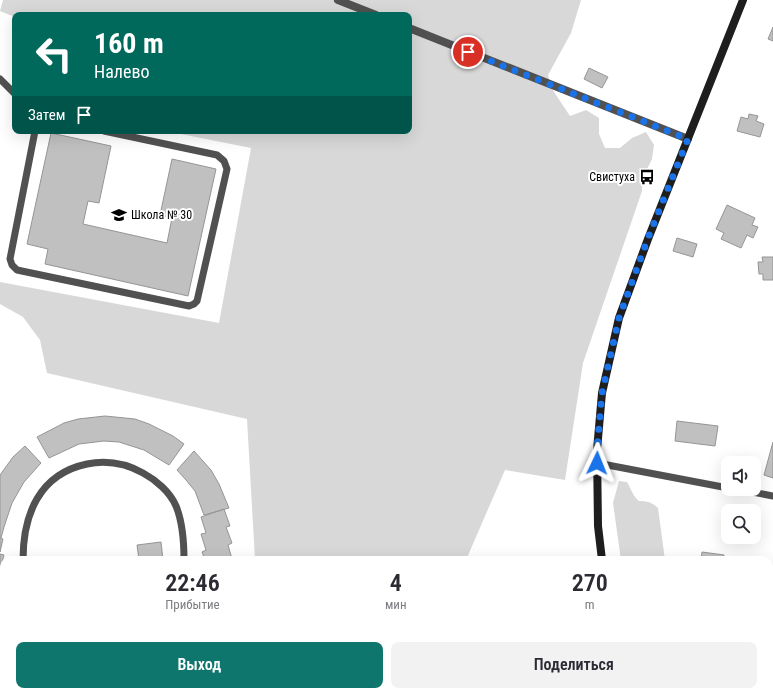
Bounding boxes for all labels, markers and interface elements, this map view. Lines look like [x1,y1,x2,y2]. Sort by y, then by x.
text: 160 m [94,27,164,60]
icon: left [28,28,80,80]
pin [451,35,485,69]
icon: arrive [457,41,479,63]
text: Налево [94,61,150,82]
icon: arrive [73,104,95,126]
text: Затем [28,106,65,124]
bus stop icon: Свистуха [638,168,656,186]
place label: Свистуха [589,170,635,184]
school or university icon: Школа № 30 [110,206,128,224]
place label: Школа № 30 [131,208,192,222]
position arrow [576,442,618,484]
map controls [721,456,761,544]
button: sound [721,456,761,496]
button: search [721,504,761,544]
text: 22:46 [165,569,220,597]
text: 4 [390,569,402,597]
text: 270 [572,569,608,597]
text: Прибытие [165,597,220,612]
text: мин [385,597,407,612]
text: m [585,597,595,612]
button: Выход [16,642,383,688]
button: Поделиться [391,642,757,688]

